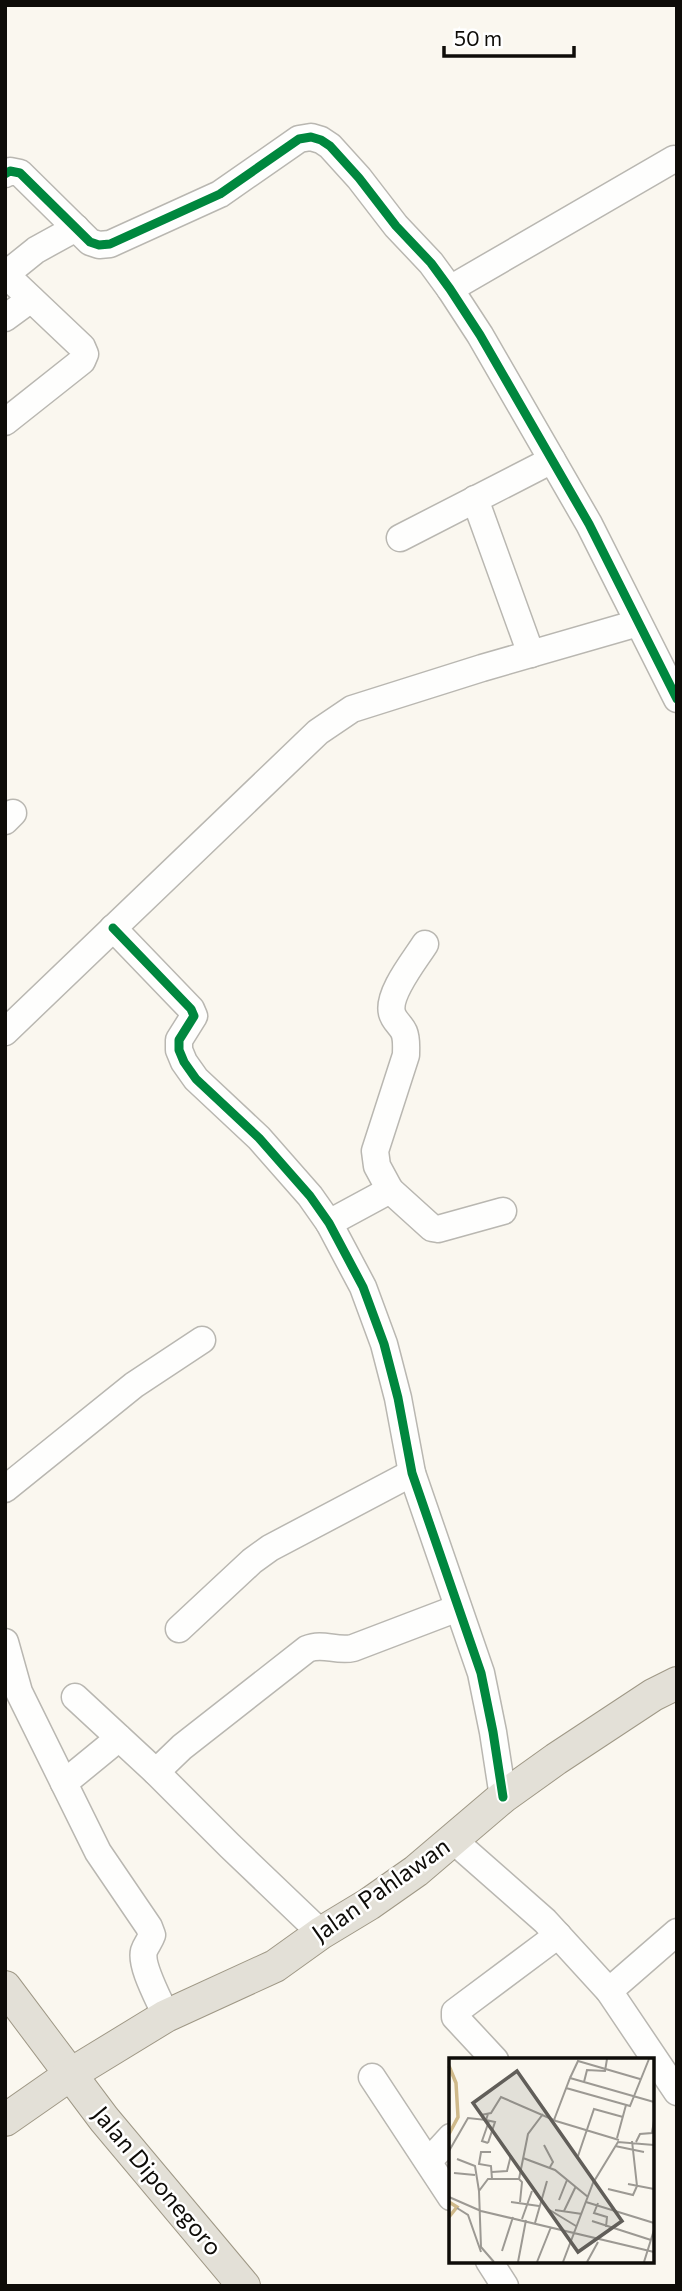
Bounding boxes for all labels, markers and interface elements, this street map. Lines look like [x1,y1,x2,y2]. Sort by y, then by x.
scale bar [444,14,574,58]
text: 50 m [454,25,502,50]
street label: Jalan Pahlawan [306,1831,455,1947]
inset map [449,2058,654,2263]
street label: Jalan Diponegoro [87,2099,229,2261]

